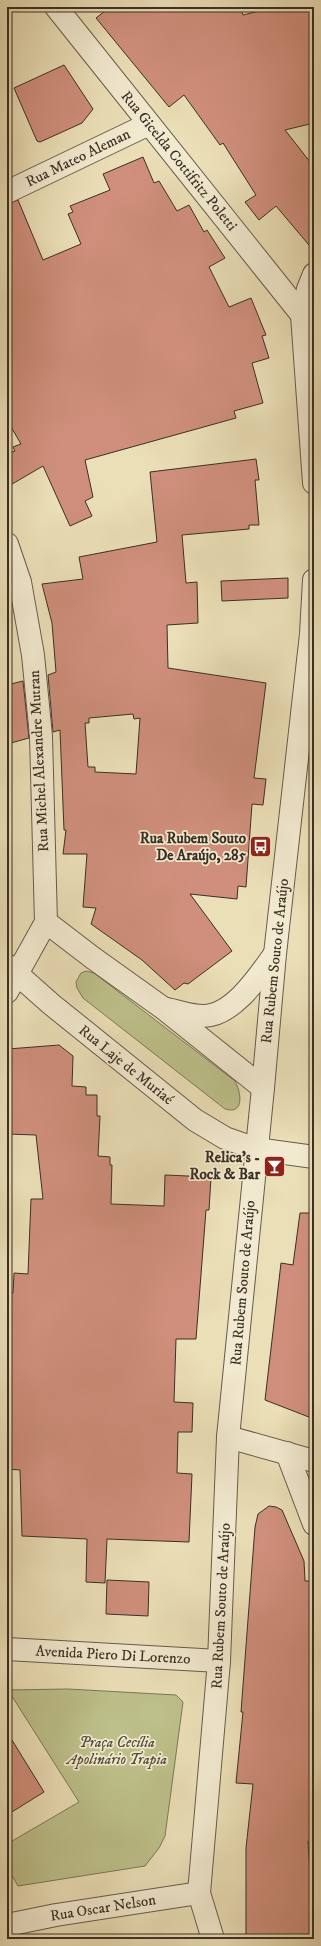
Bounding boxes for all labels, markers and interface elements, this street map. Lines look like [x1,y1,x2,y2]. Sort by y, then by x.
street label: Rua Gicelda Cottifritz Poletti [117,87,241,235]
street label: Rua Mateo Aleman [23,124,134,192]
street label: Rua Michel Alexandre Mutran [25,669,53,852]
place label: Rua Rubem Souto De Araújo, 285 [140,829,247,865]
bus stop icon: Rua Rubem Souto De Araújo, 285 [248,834,274,860]
street label: Rua Rubem Souto de Araújo [257,877,293,1045]
street label: Rua Laje de Muriaé [75,1021,178,1110]
place label: Relica's - Rock & Bar [189,1148,260,1184]
bar icon: Relica's - Rock & Bar [262,1153,288,1179]
street label: Rua Rubem Souto de Araújo [226,1199,260,1367]
street label: Rua Rubem Souto de Araújo [207,1523,235,1689]
street label: Avenida Piero Di Lorenzo [35,1641,191,1669]
park label: Praça Cecília Apolinário Trapia [65,1733,167,1769]
street label: Rua Oscar Nelson [49,1890,157,1926]

